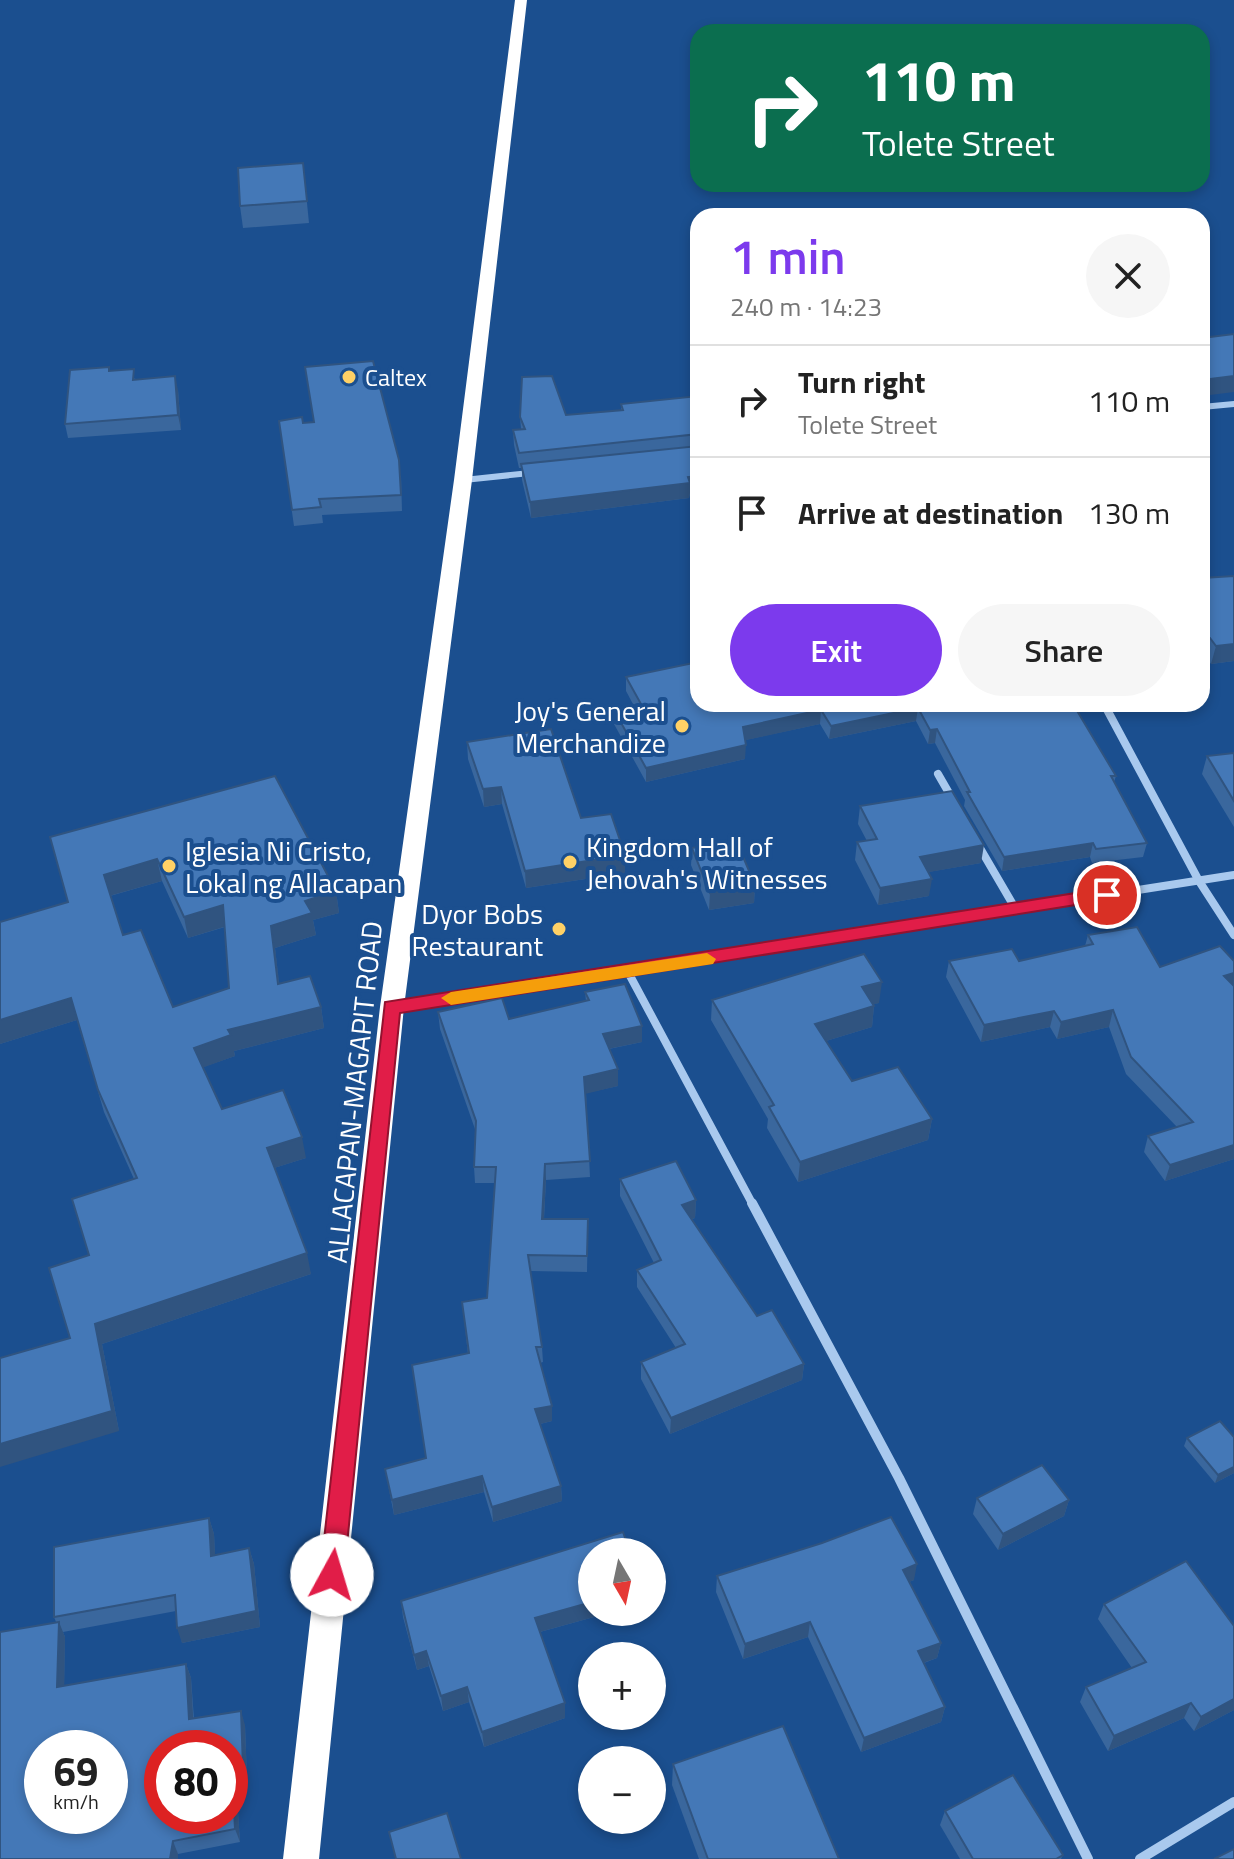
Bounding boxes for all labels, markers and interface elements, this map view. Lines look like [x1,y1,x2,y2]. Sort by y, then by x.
text: 110 m [862,38,1015,123]
icon: right [730,56,834,160]
text: Tolete Street [862,115,1055,170]
text: 1 min [730,220,845,293]
button: close [1086,234,1170,318]
text: 240 m · 14:23 [730,287,882,326]
place label: Caltex [365,359,427,395]
text: Turn right [798,359,926,405]
marker: Caltex [340,368,358,386]
text: 110 m [1088,378,1170,424]
icon: right [730,379,774,423]
text: Tolete Street [798,405,937,444]
text: Arrive at destination [798,490,1063,536]
text: 130 m [1088,490,1170,536]
icon: arrive [730,491,774,535]
button: Exit [730,604,942,696]
button: Share [958,604,1170,696]
place label: Joy's General Merchandize [514,689,666,764]
marker: Joy's General Merchandize [673,717,691,735]
place label: Kingdom Hall of Jehovah's Witnesses [586,825,828,900]
place label: Iglesia Ni Cristo, Lokal ng Allacapan [185,829,402,904]
marker: Kingdom Hall of Jehovah's Witnesses [561,853,579,871]
marker: Iglesia Ni Cristo, Lokal ng Allacapan [160,857,178,875]
pin [1073,861,1141,929]
icon: arrive [1085,873,1129,917]
place label: Dyor Bobs Restaurant [412,892,543,967]
street label: ALLACAPAN-MAGAPIT ROAD [315,919,393,1265]
marker: Dyor Bobs Restaurant [550,920,568,938]
position arrow [290,1533,374,1617]
north arrow [578,1538,666,1626]
map controls [578,1538,666,1834]
button: + [578,1642,666,1730]
speed limit sign: 80 [144,1730,248,1834]
text: 69 [54,1741,98,1802]
button: − [578,1746,666,1834]
text: km/h [53,1786,99,1817]

